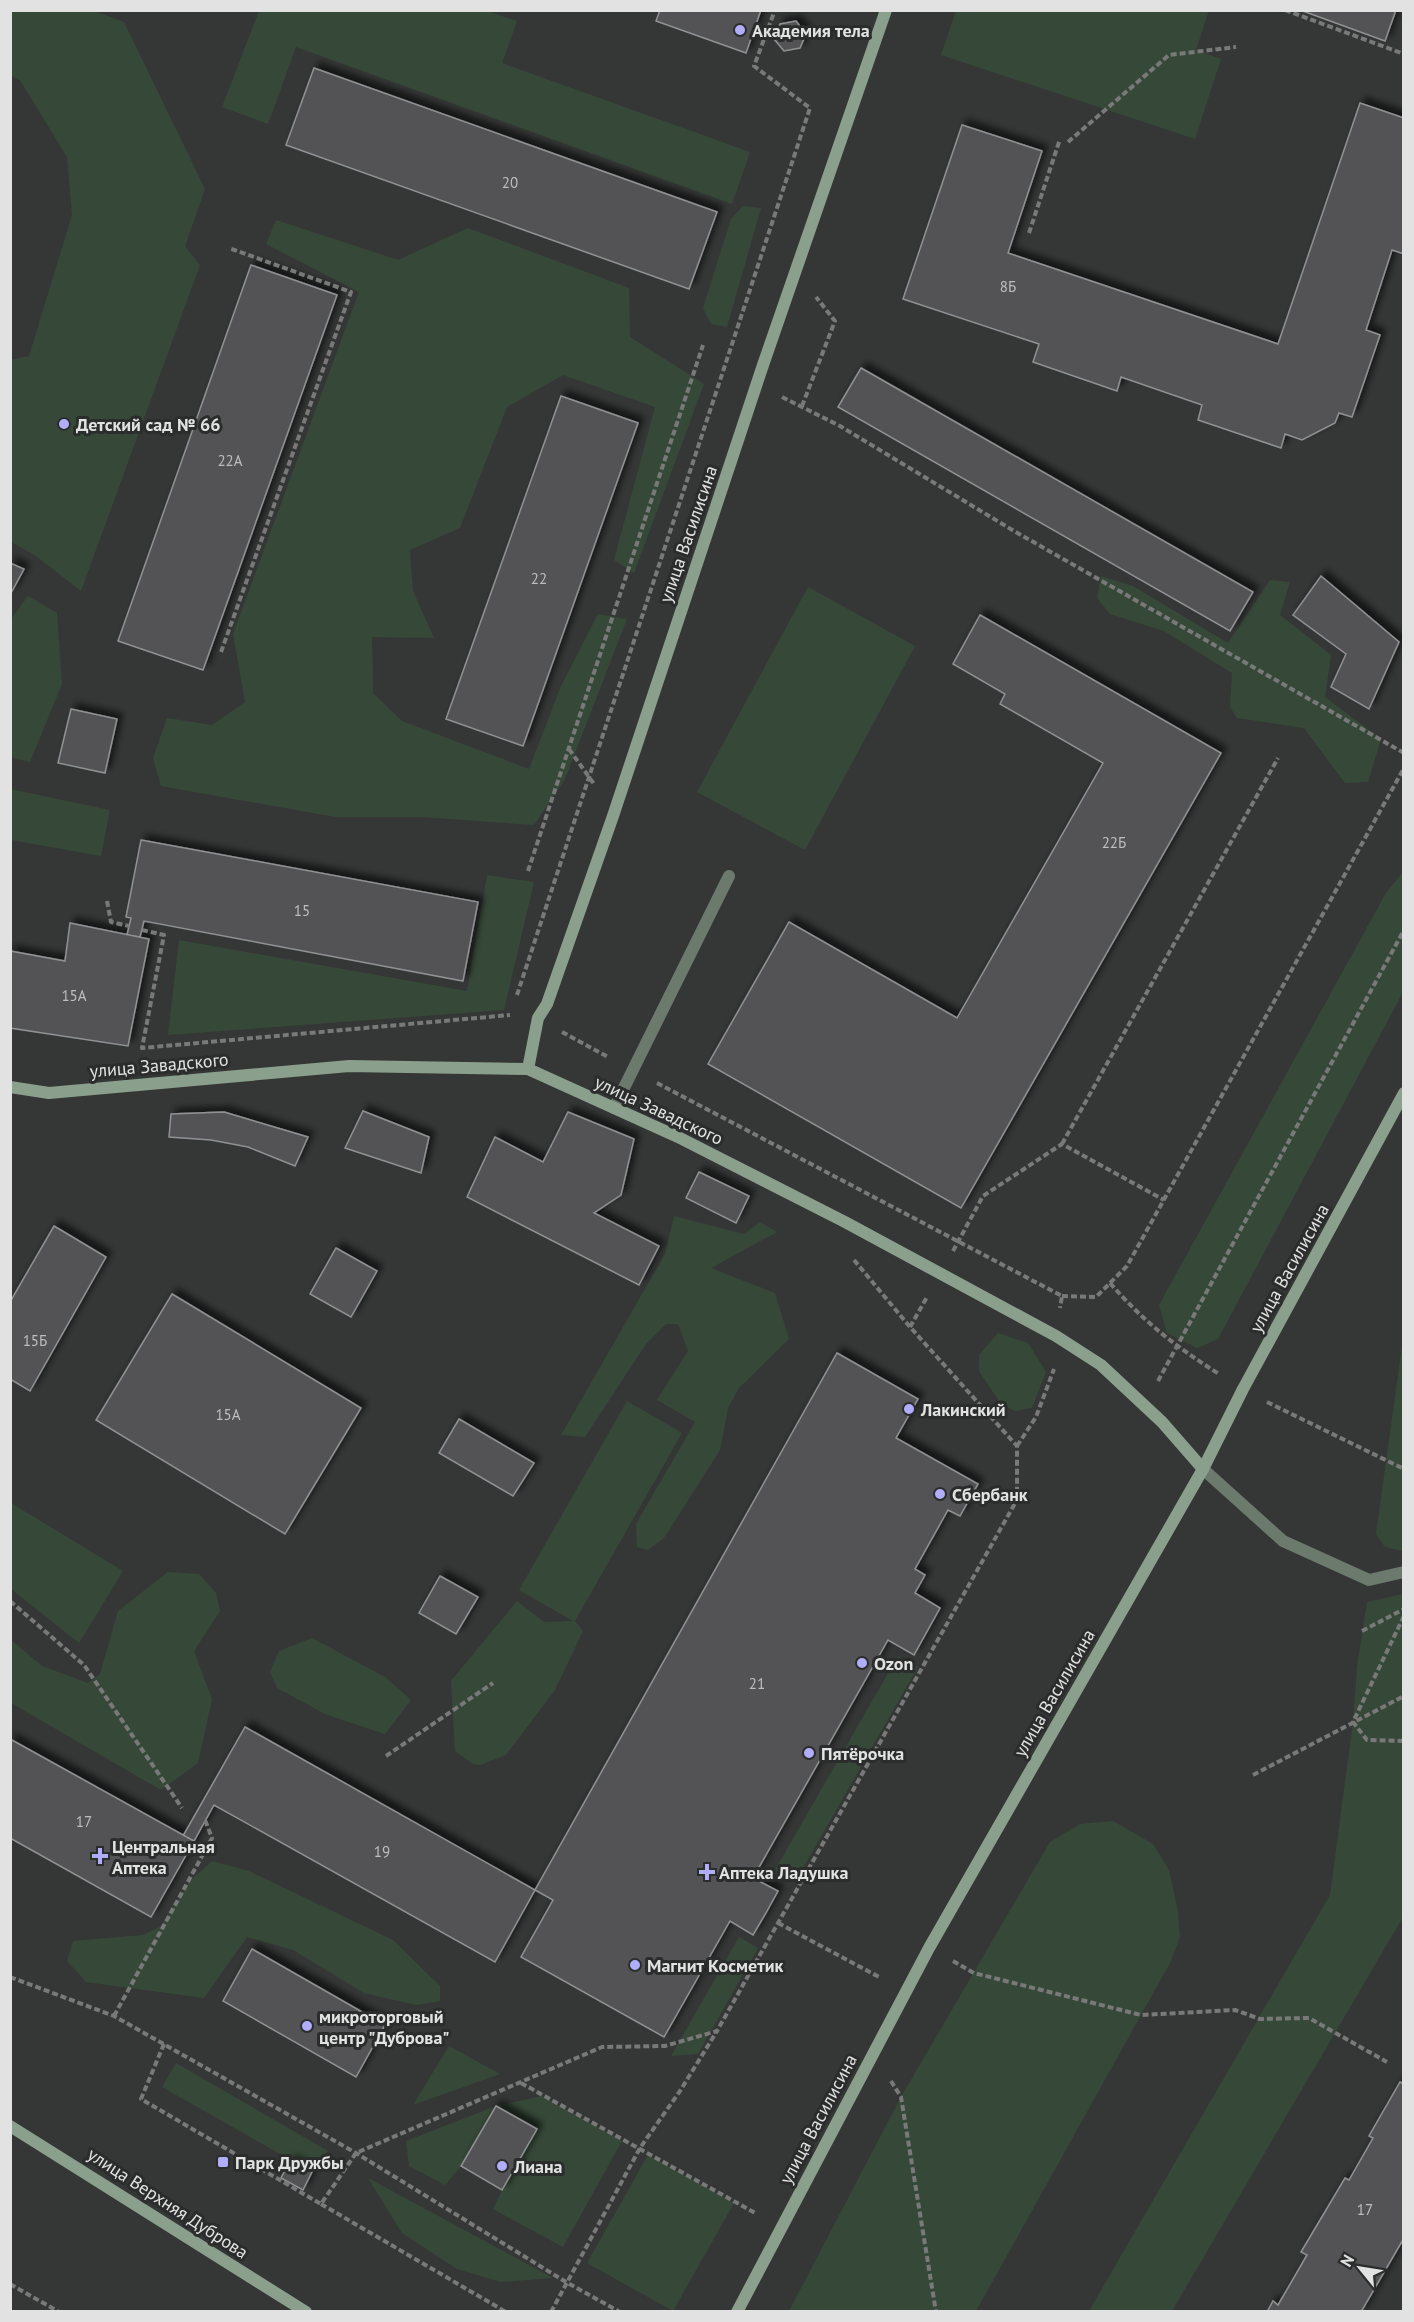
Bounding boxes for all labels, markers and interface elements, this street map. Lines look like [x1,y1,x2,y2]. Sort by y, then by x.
place label: Академия тела [752,19,870,42]
marker: Академия тела [733,23,747,37]
house number: 20 [502,173,518,192]
house number: 8Б [1000,277,1016,296]
place label: Детский сад № 66 [76,413,220,436]
marker: Детский сад № 66 [57,417,71,431]
house number: 22А [217,451,243,470]
street label: улица Василисина [654,462,722,606]
house number: 22 [531,569,547,588]
house number: 22Б [1102,833,1126,852]
house number: 15 [294,901,310,920]
house number: 15А [61,986,87,1005]
street label: улица Завадского [89,1047,229,1083]
street label: улица Завадского [591,1070,727,1150]
street label: улица Василисина [1244,1200,1334,1336]
house number: 15Б [23,1331,47,1350]
place label: Лакинский [920,1398,1006,1421]
marker: Лакинский [902,1402,916,1416]
house number: 15А [215,1405,241,1424]
place label: Сбербанк [952,1483,1028,1506]
marker: Сбербанк [933,1487,947,1501]
street label: улица Василисина [1008,1625,1100,1761]
place label: Ozon [874,1652,913,1675]
marker: Ozon [855,1656,869,1670]
house number: 21 [749,1674,765,1693]
place label: Пятёрочка [821,1742,904,1765]
marker: Пятёрочка [802,1746,816,1760]
house number: 17 [76,1812,92,1831]
place label: Центральная Аптека [112,1835,215,1879]
house number: 19 [374,1842,390,1861]
marker: Центральная Аптека [93,1849,107,1863]
place label: Аптека Ладушка [719,1861,848,1884]
marker: Аптека Ладушка [700,1865,714,1879]
place label: Магнит Косметик [647,1954,784,1977]
marker: Магнит Косметик [628,1958,642,1972]
place label: микроторговый центр "Дуброва" [319,2005,450,2049]
marker: микроторговый центр "Дуброва" [300,2019,314,2033]
street label: улица Василисина [774,2050,862,2188]
street label: улица Верхняя Дуброва [83,2142,253,2264]
place label: Парк Дружбы [235,2151,344,2174]
marker: Парк Дружбы [216,2155,230,2169]
place label: Лиана [513,2155,563,2178]
marker: Лиана [495,2159,509,2173]
house number: 17 [1357,2200,1373,2219]
north arrow [1330,2238,1390,2298]
text: N [1336,2251,1358,2270]

